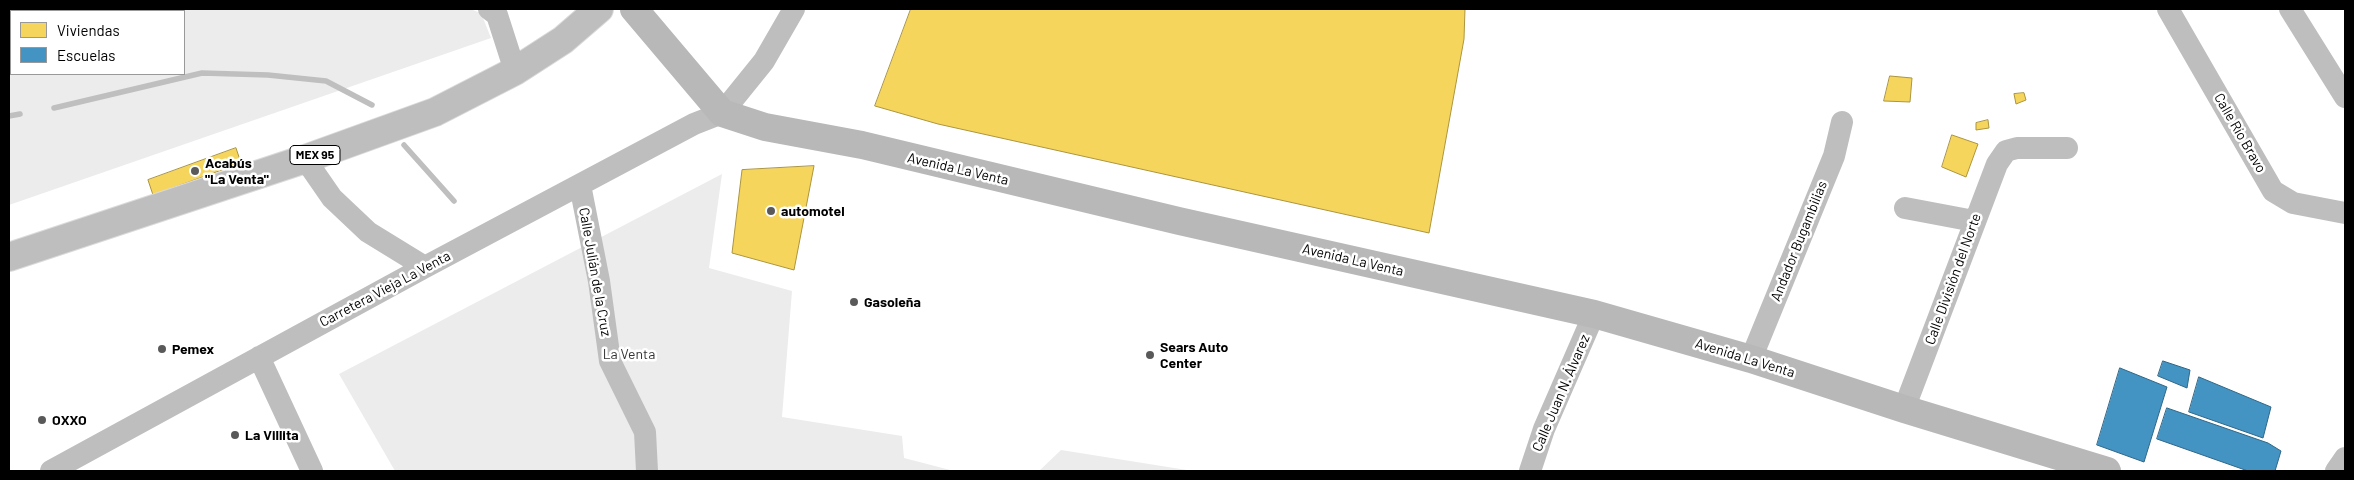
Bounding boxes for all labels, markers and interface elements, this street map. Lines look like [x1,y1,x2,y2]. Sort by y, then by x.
legend [10,10,185,75]
text: Viviendas [57,21,120,39]
text: Escuelas [57,46,115,64]
street label: Calle Río Bravo [2210,90,2270,176]
road number: MEX 95 [290,146,340,164]
street label: Avenida La Venta [906,149,1010,189]
place label: Acabús "La Venta" [205,155,269,188]
marker: Acabús "La Venta" [189,165,201,177]
street label: Andador Bugambilias [1767,178,1831,304]
place label: automotel [781,203,845,219]
marker: automotel [765,205,777,217]
street label: Calle Julián de la Cruz [575,206,615,338]
street label: Calle División del Norte [1921,211,1985,347]
street label: Avenida La Venta [1301,240,1405,280]
street label: Carretera Vieja La Venta [317,247,453,331]
place label: Gasoleña [864,294,921,310]
marker: Gasoleña [848,296,860,308]
street label: Calle Juan N. Álvarez [1529,332,1593,454]
street label: Avenida La Venta [1693,335,1797,381]
place label: Sears Auto Center [1160,339,1228,372]
place label: Pemex [172,341,214,357]
marker: Pemex [156,343,168,355]
park label: La Venta [603,346,655,362]
marker: Sears Auto Center [1144,349,1156,361]
place label: OXXO [52,412,87,428]
marker: OXXO [36,414,48,426]
place label: La Villita [245,427,299,443]
marker: La Villita [229,429,241,441]

